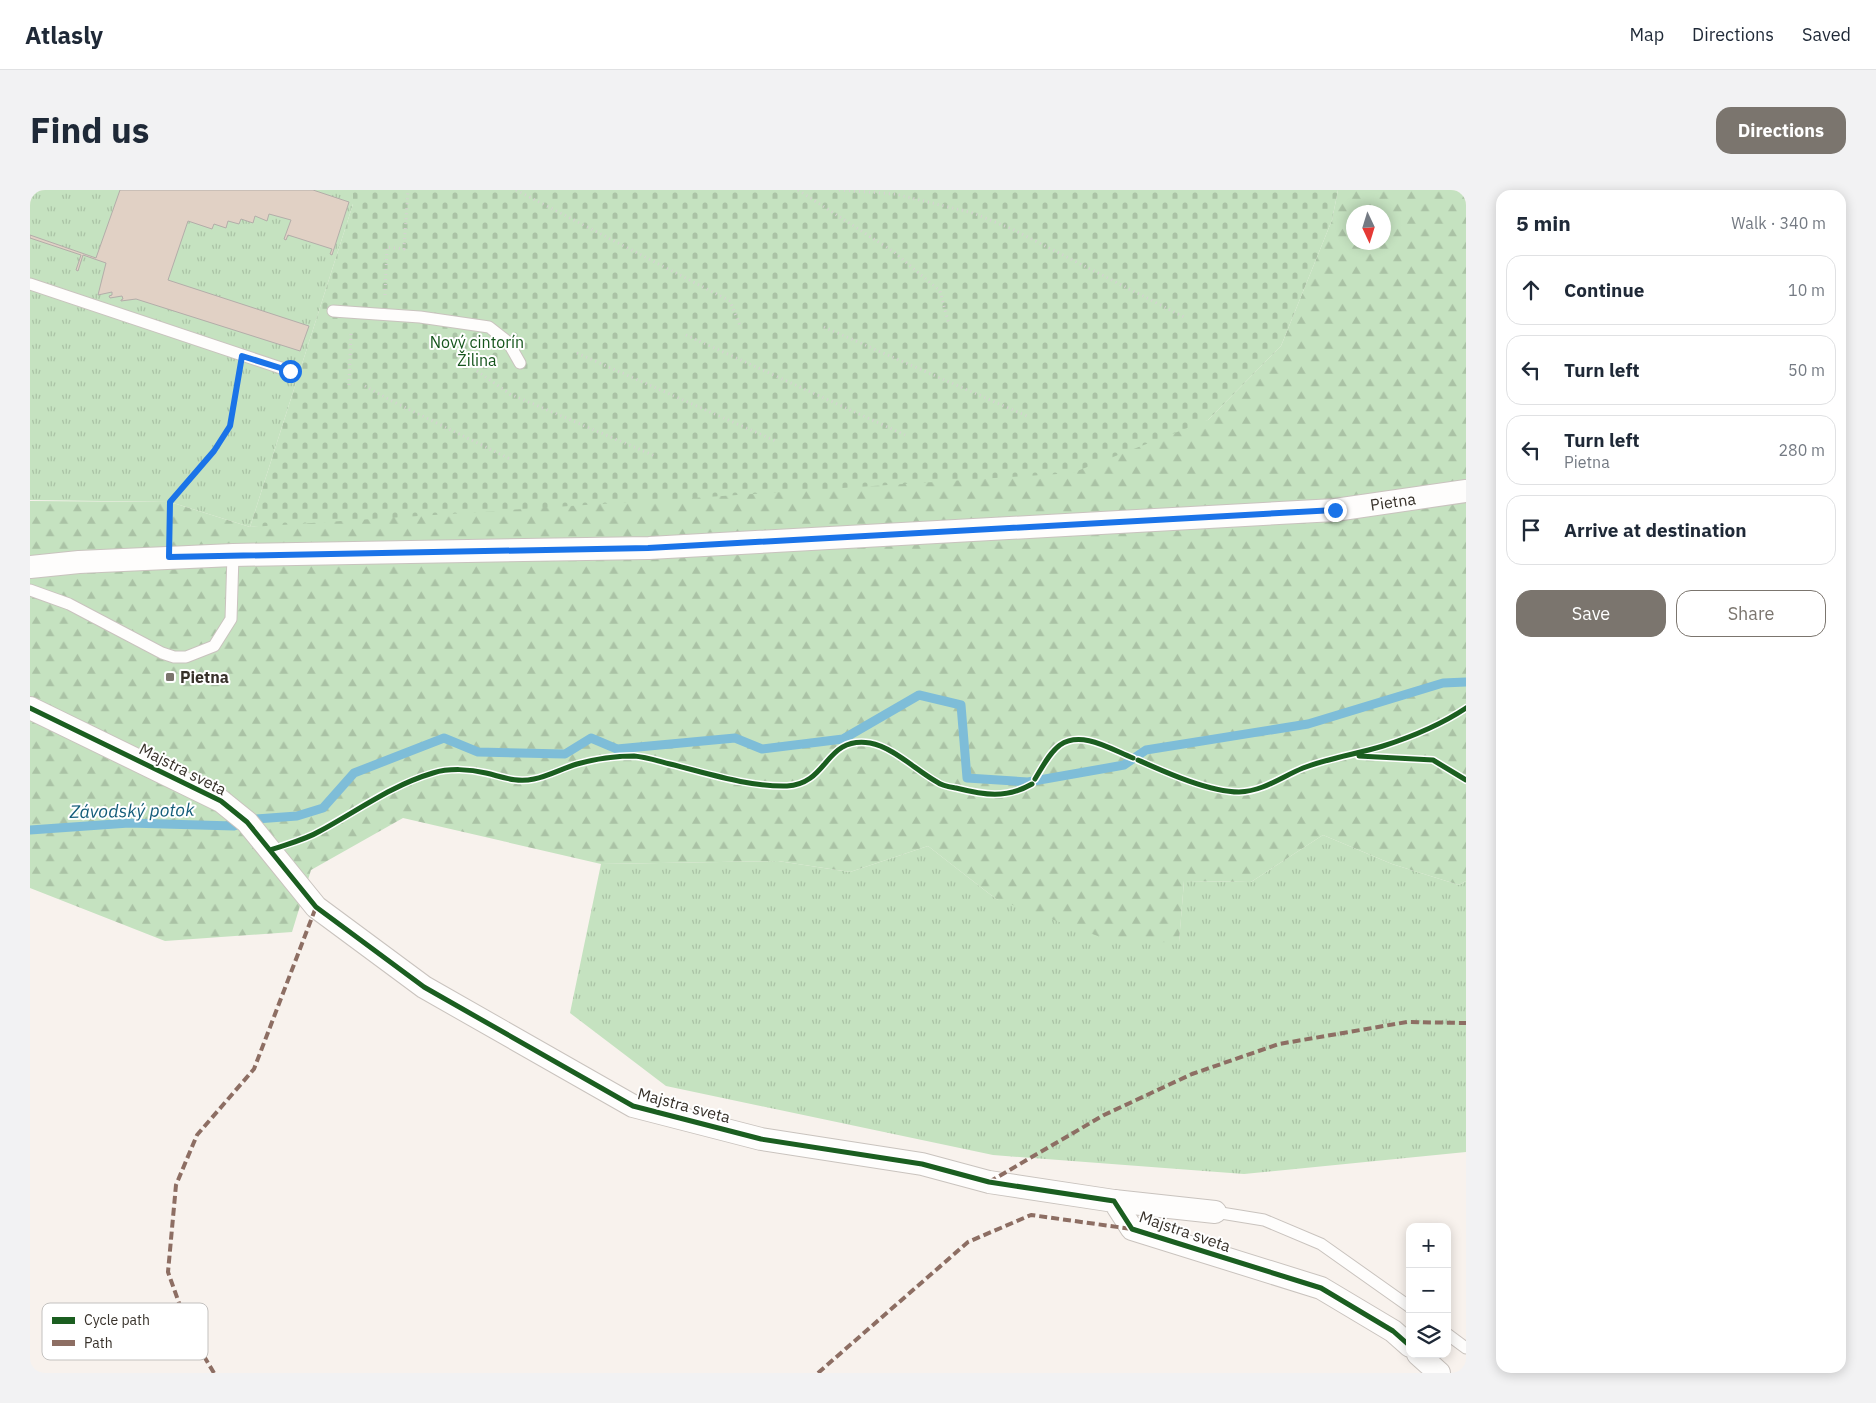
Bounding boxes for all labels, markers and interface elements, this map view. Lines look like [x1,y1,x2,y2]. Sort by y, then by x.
text: Atlasly [25,19,103,51]
text: Map [1629,23,1664,46]
text: Directions [1692,23,1774,46]
text: Saved [1802,23,1851,46]
text: Find us [30,107,149,153]
button: Directions [1716,107,1846,154]
north arrow [1346,205,1391,250]
text: 5 min [1516,209,1571,237]
text: Walk · 340 m [1731,213,1826,233]
icon: ahead [1517,276,1545,304]
text: Continue [1564,278,1644,302]
text: 10 m [1788,280,1825,300]
park label: Nový cintorín Žilina [430,332,524,370]
icon: left [1517,356,1545,384]
text: Turn left [1564,358,1640,382]
route start [279,360,302,383]
text: 50 m [1788,360,1825,380]
text: Turn left [1564,428,1640,452]
icon: left [1517,436,1545,464]
text: 280 m [1778,440,1825,460]
text: Pietna [1564,452,1610,472]
street label: Pietna [1369,488,1417,515]
route end [1324,499,1347,522]
icon: arrive [1517,516,1545,544]
text: Arrive at destination [1564,518,1747,542]
button: Save [1516,590,1666,637]
button: Share [1676,590,1826,637]
place label: Pietna [180,667,229,687]
marker: Pietna [164,671,176,683]
street label: Majstra sveta [136,738,230,800]
water label: Závodský potok [68,798,195,823]
street label: Majstra sveta [635,1083,733,1127]
street label: Majstra sveta [1137,1206,1234,1256]
map controls [1406,1223,1451,1358]
button: + [1406,1223,1451,1268]
button: − [1406,1268,1451,1313]
legend [42,1303,208,1360]
text: Cycle path [84,1311,150,1329]
button: layers [1406,1313,1451,1358]
text: Path [84,1334,113,1352]

